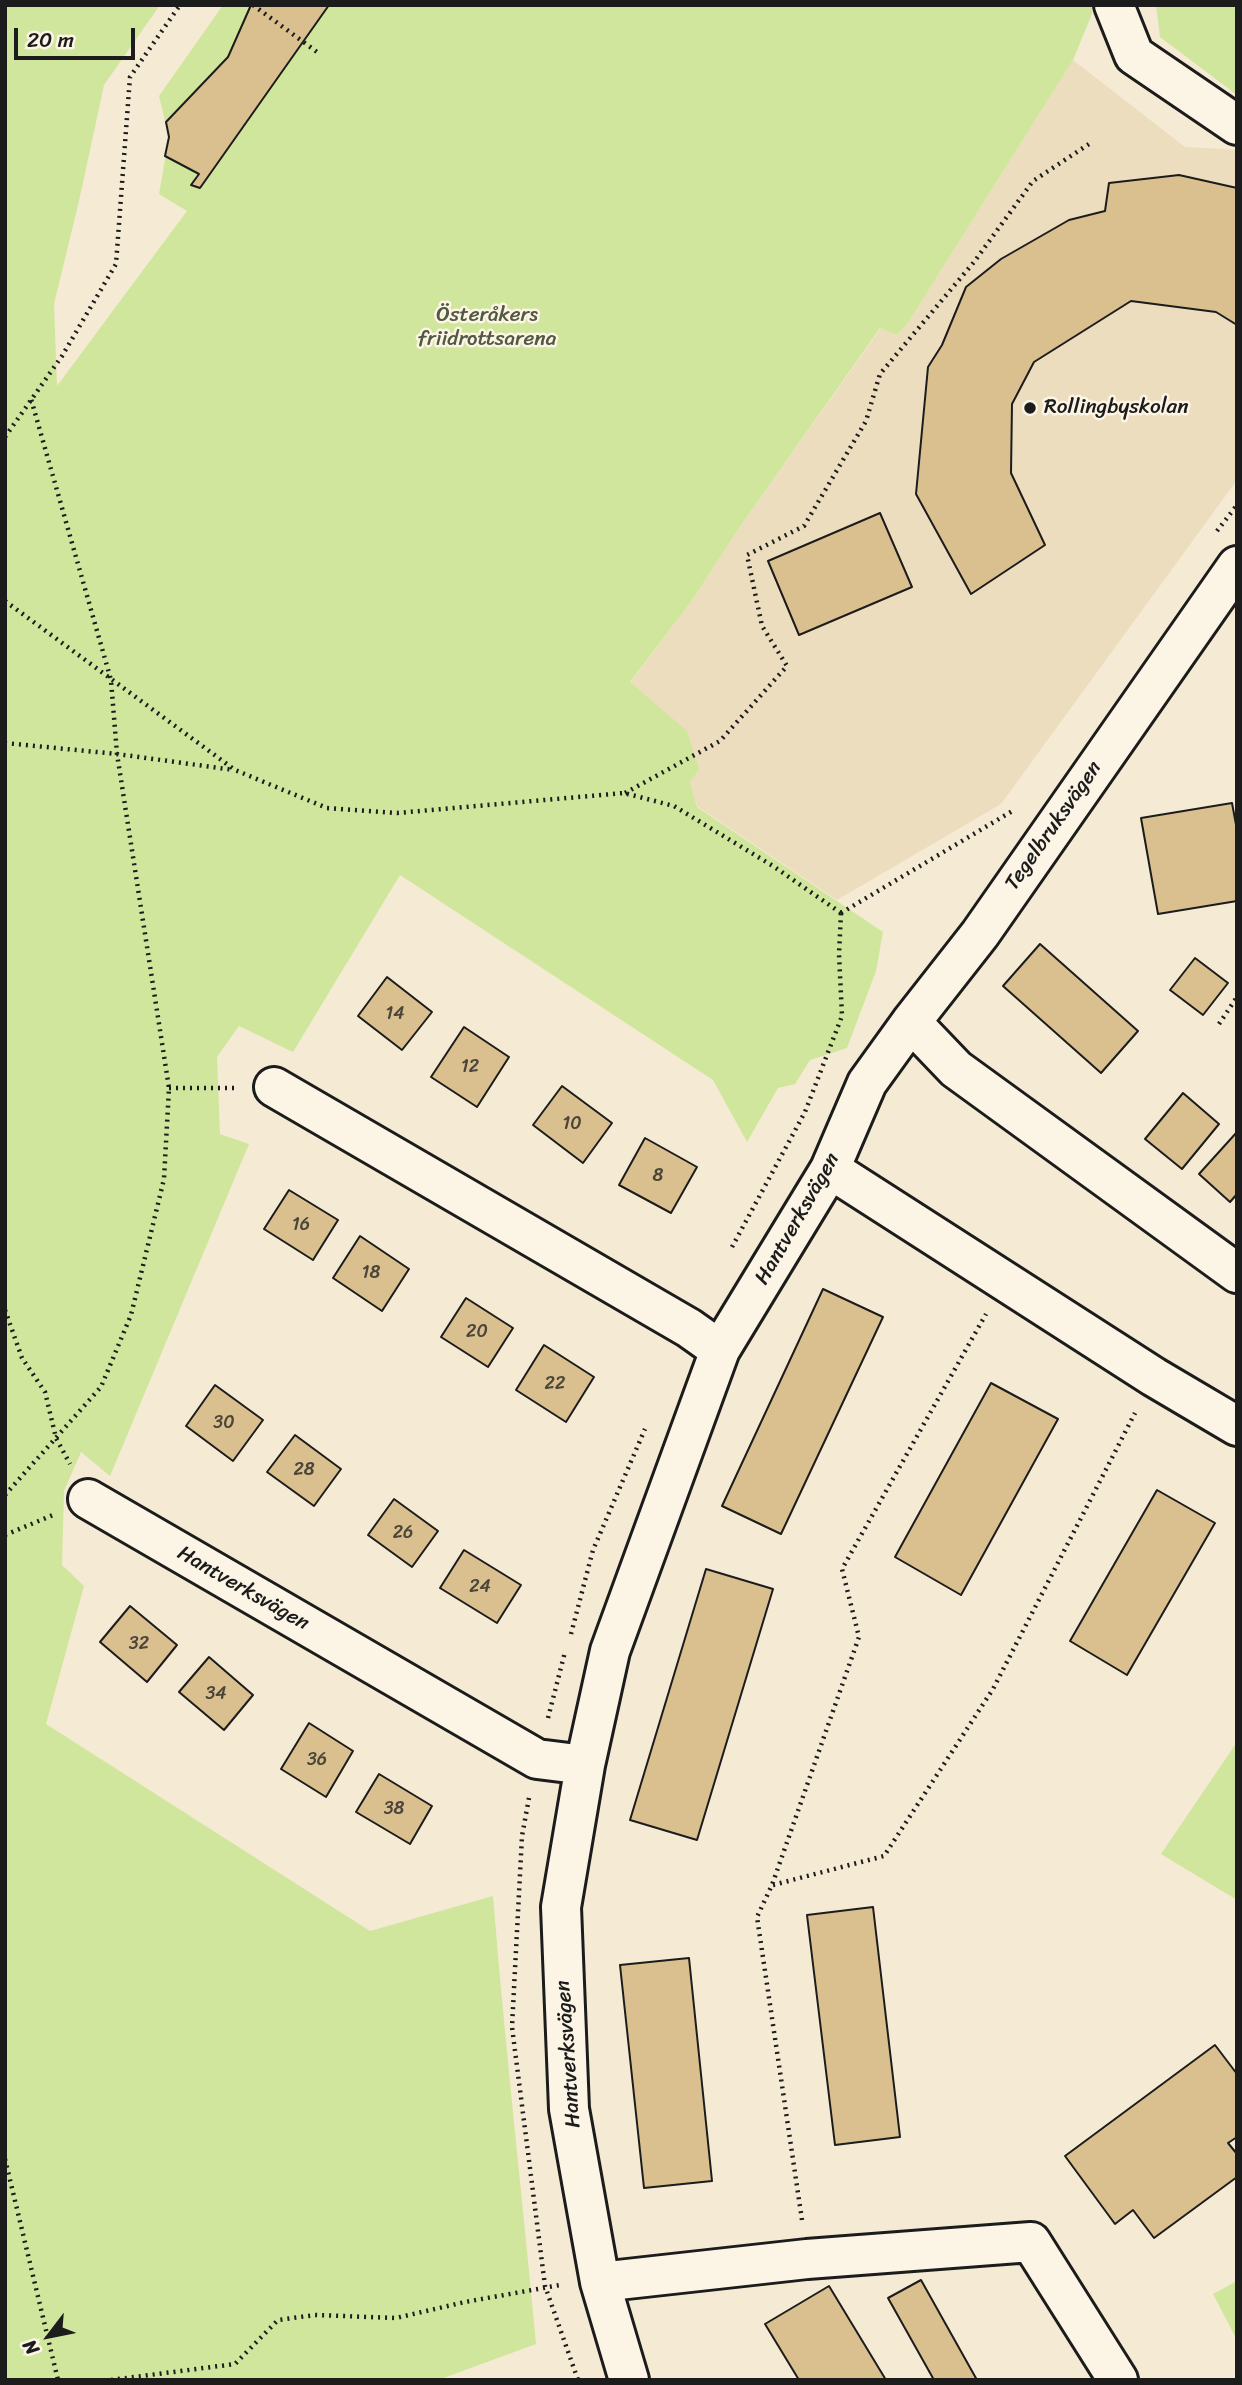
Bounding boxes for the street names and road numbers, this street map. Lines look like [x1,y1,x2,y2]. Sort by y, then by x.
street label: Tegelbruksvägen [1000,757,1108,895]
street label: Hantverksvägen [750,1149,846,1289]
street label: Hantverksvägen [173,1541,313,1637]
street label: Hantverksvägen [551,1979,587,2129]

